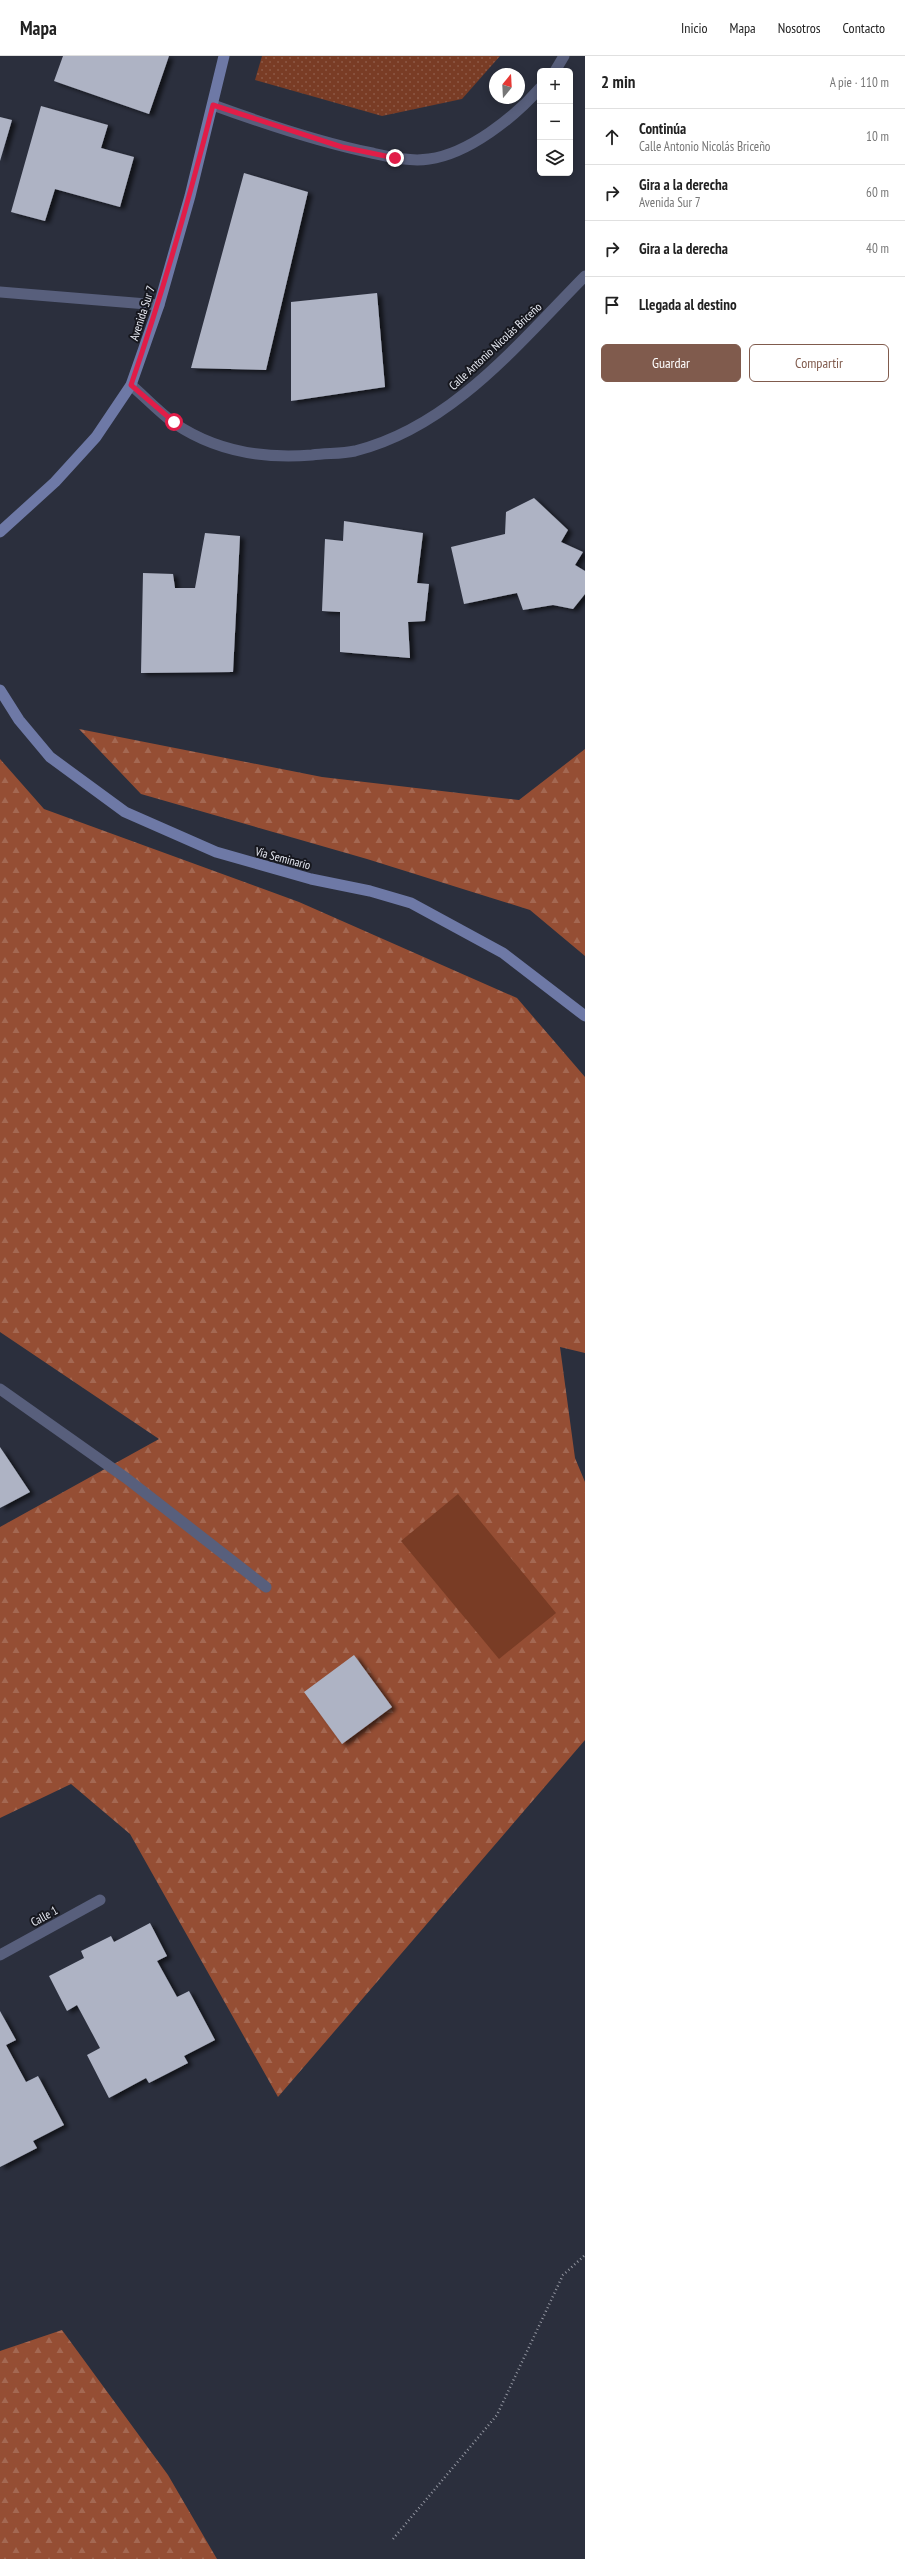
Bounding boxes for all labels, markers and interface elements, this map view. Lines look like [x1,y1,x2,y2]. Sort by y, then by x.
text: Mapa [20,16,57,40]
text: Inicio [681,19,708,37]
text: Mapa [730,19,756,37]
text: Nosotros [778,19,821,37]
text: Contacto [843,19,885,37]
north arrow [489,68,525,104]
map controls [537,68,573,176]
button: + [537,68,573,104]
text: 2 min [601,71,635,93]
text: A pie · 110 m [830,74,889,91]
button: − [537,104,573,140]
text: Continúa [639,119,686,138]
icon: ahead [601,126,623,148]
text: 10 m [866,128,889,145]
text: Calle Antonio Nicolás Briceño [639,138,770,155]
button: layers [537,140,573,176]
route end [386,149,404,167]
text: Gira a la derecha [639,175,728,194]
icon: right [601,182,623,204]
text: 60 m [866,184,889,201]
text: Avenida Sur 7 [639,194,701,211]
icon: right [601,238,623,260]
text: Gira a la derecha [639,239,728,258]
text: 40 m [866,240,889,257]
street label: Avenida Sur 7 [126,284,158,342]
icon: arrive [601,294,623,316]
text: Llegada al destino [639,295,737,314]
street label: Calle Antonio Nicolás Briceño [446,299,544,393]
button: Guardar [601,344,741,382]
button: Compartir [749,344,889,382]
route start [165,413,183,431]
street label: Vía Seminario [253,843,312,873]
street label: Calle 1 [28,1902,60,1930]

